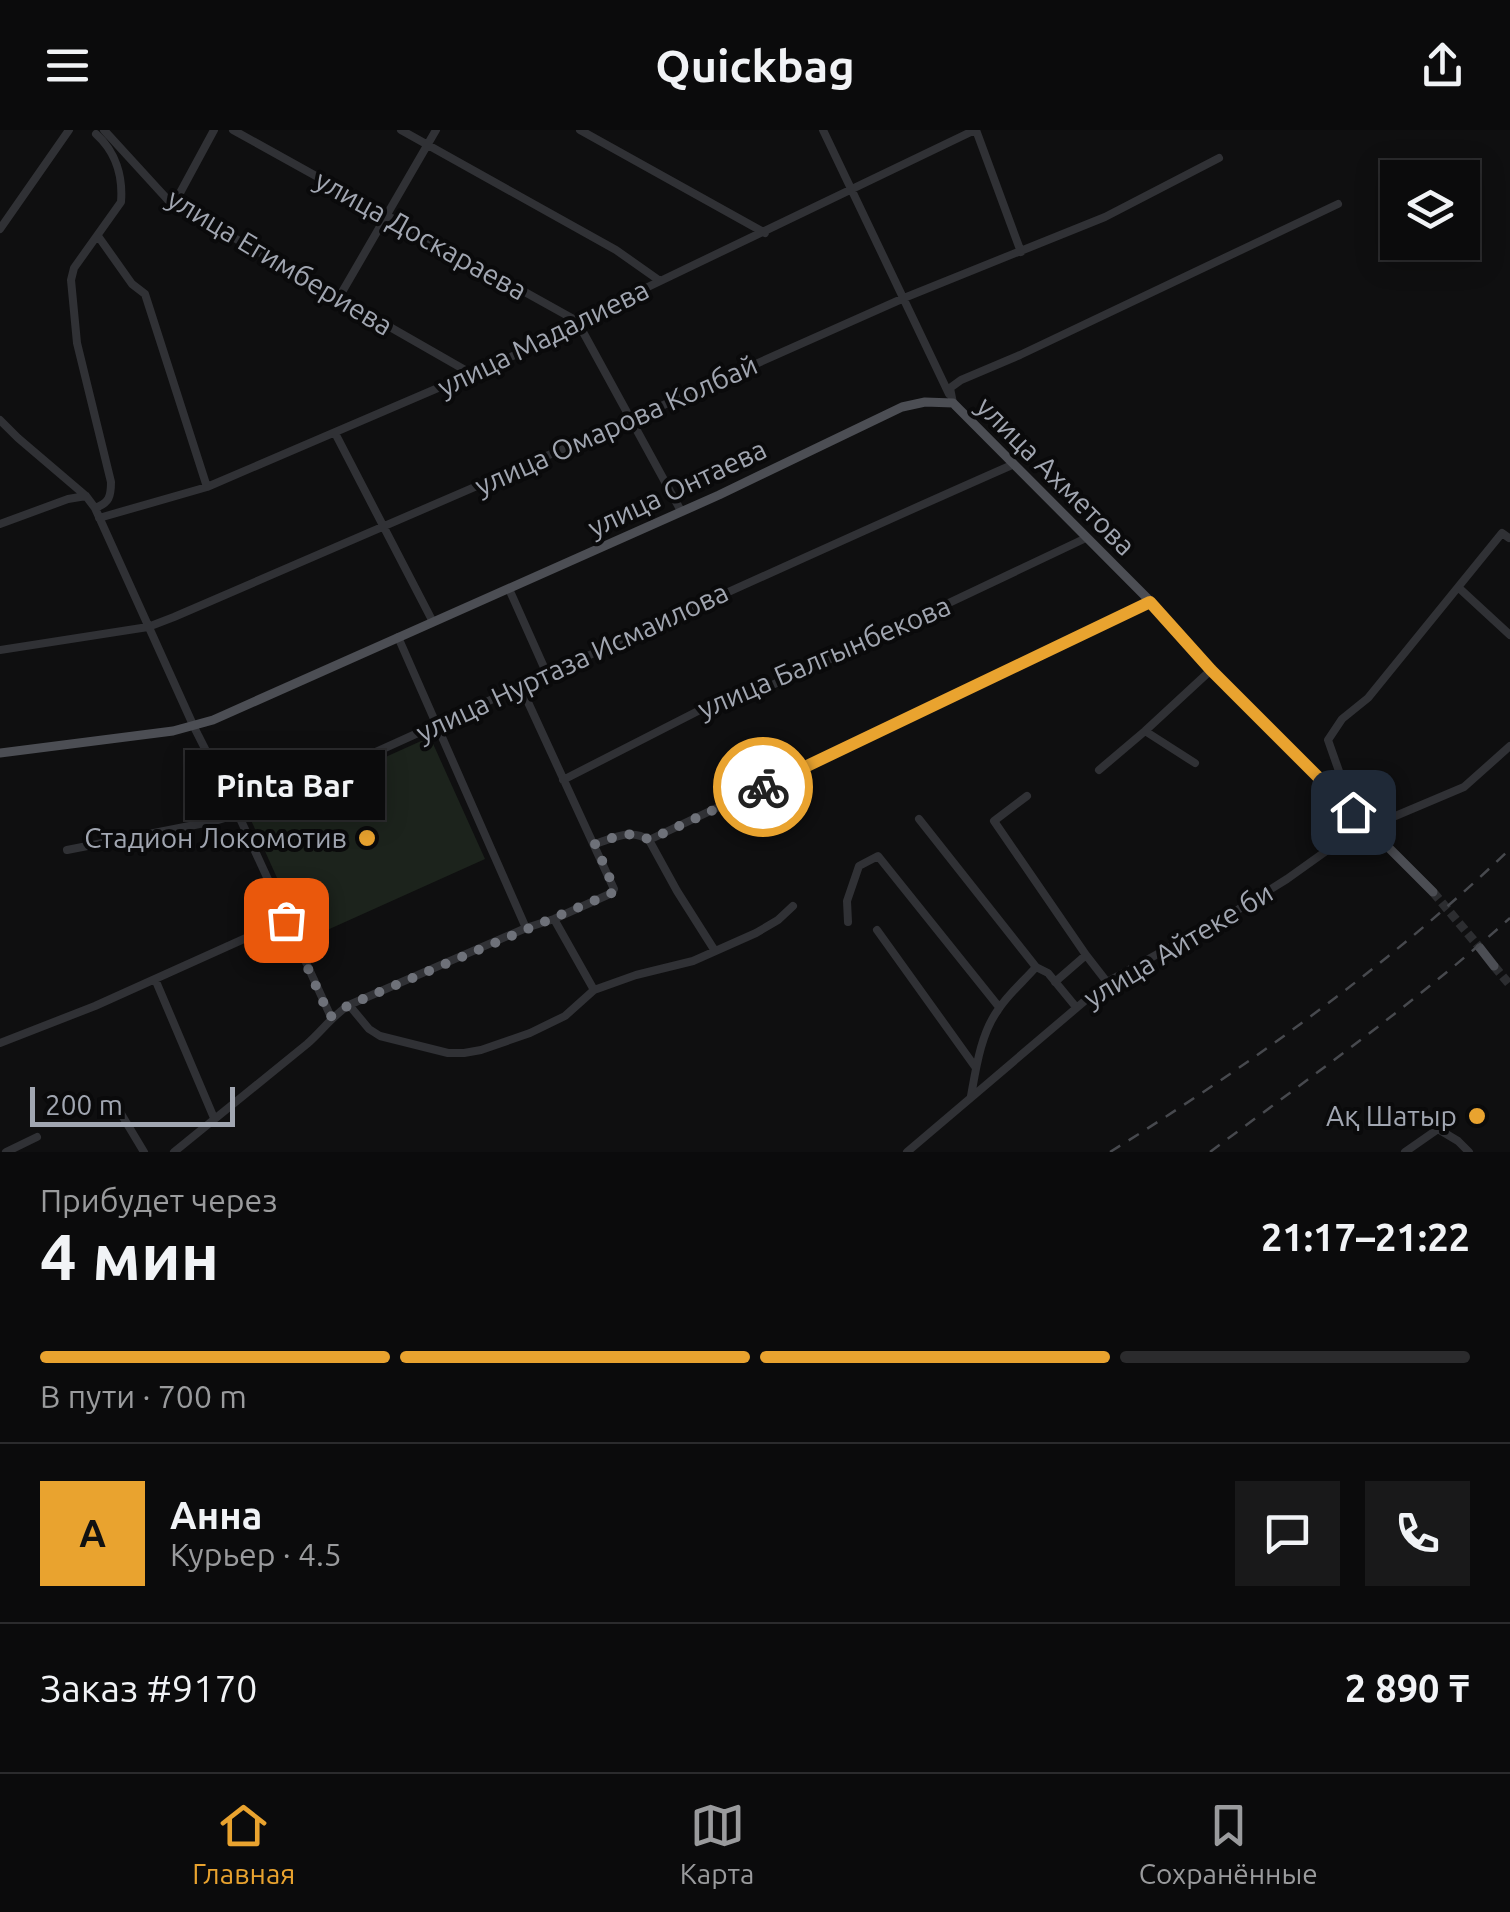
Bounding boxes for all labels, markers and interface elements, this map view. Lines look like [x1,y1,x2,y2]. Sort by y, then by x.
icon: menu [40,38,95,93]
icon: share [1415,38,1470,93]
text: Quickbag [655,40,855,91]
map controls [1380,160,1480,260]
button: layers [1380,160,1480,260]
street label: улица Доскараева [310,164,532,306]
street label: улица Егимбериева [162,182,398,341]
street label: улица Мадалиева [432,273,653,402]
street label: улица Омарова Колбай [470,348,762,501]
street label: улица Ахметова [971,390,1142,561]
street label: улица Онтаева [583,433,771,542]
street label: улица Нуртаза Исмаилова [411,576,733,748]
street label: улица Балгынбекова [693,589,955,724]
courier [713,737,813,837]
callout: Pinta Bar [186,750,386,820]
icon: bike [736,760,791,815]
text: Pinta Bar [216,767,354,803]
pin [1311,770,1396,855]
icon: home [1326,785,1381,840]
place label: Стадион Локомотив [84,822,347,853]
marker: Стадион Локомотив [356,827,378,849]
street label: улица Айтеке би [1078,876,1278,1013]
pin [244,878,329,963]
icon: bag [259,893,314,948]
scale bar [30,1082,235,1126]
text: 200 m [45,1089,123,1120]
place label: Ақ Шатыр [1326,1100,1457,1131]
marker: Ақ Шатыр [1466,1105,1488,1127]
text: Прибудет через [40,1182,278,1218]
text: 21:17–21:22 [1261,1216,1470,1258]
text: 4 мин [40,1219,219,1292]
text: В пути · 700 m [40,1378,247,1414]
button: chat [1235,1481,1340,1586]
button: phone [1365,1481,1470,1586]
text: Анна [170,1494,262,1536]
text: А [79,1512,106,1554]
text: Курьер · 4.5 [170,1536,342,1572]
text: Заказ #9170 [40,1667,258,1709]
text: 2 890 ₸ [1345,1667,1470,1709]
tab: Главная [192,1798,295,1889]
tab: Карта [680,1798,754,1889]
tab: Сохранённые [1139,1798,1318,1889]

